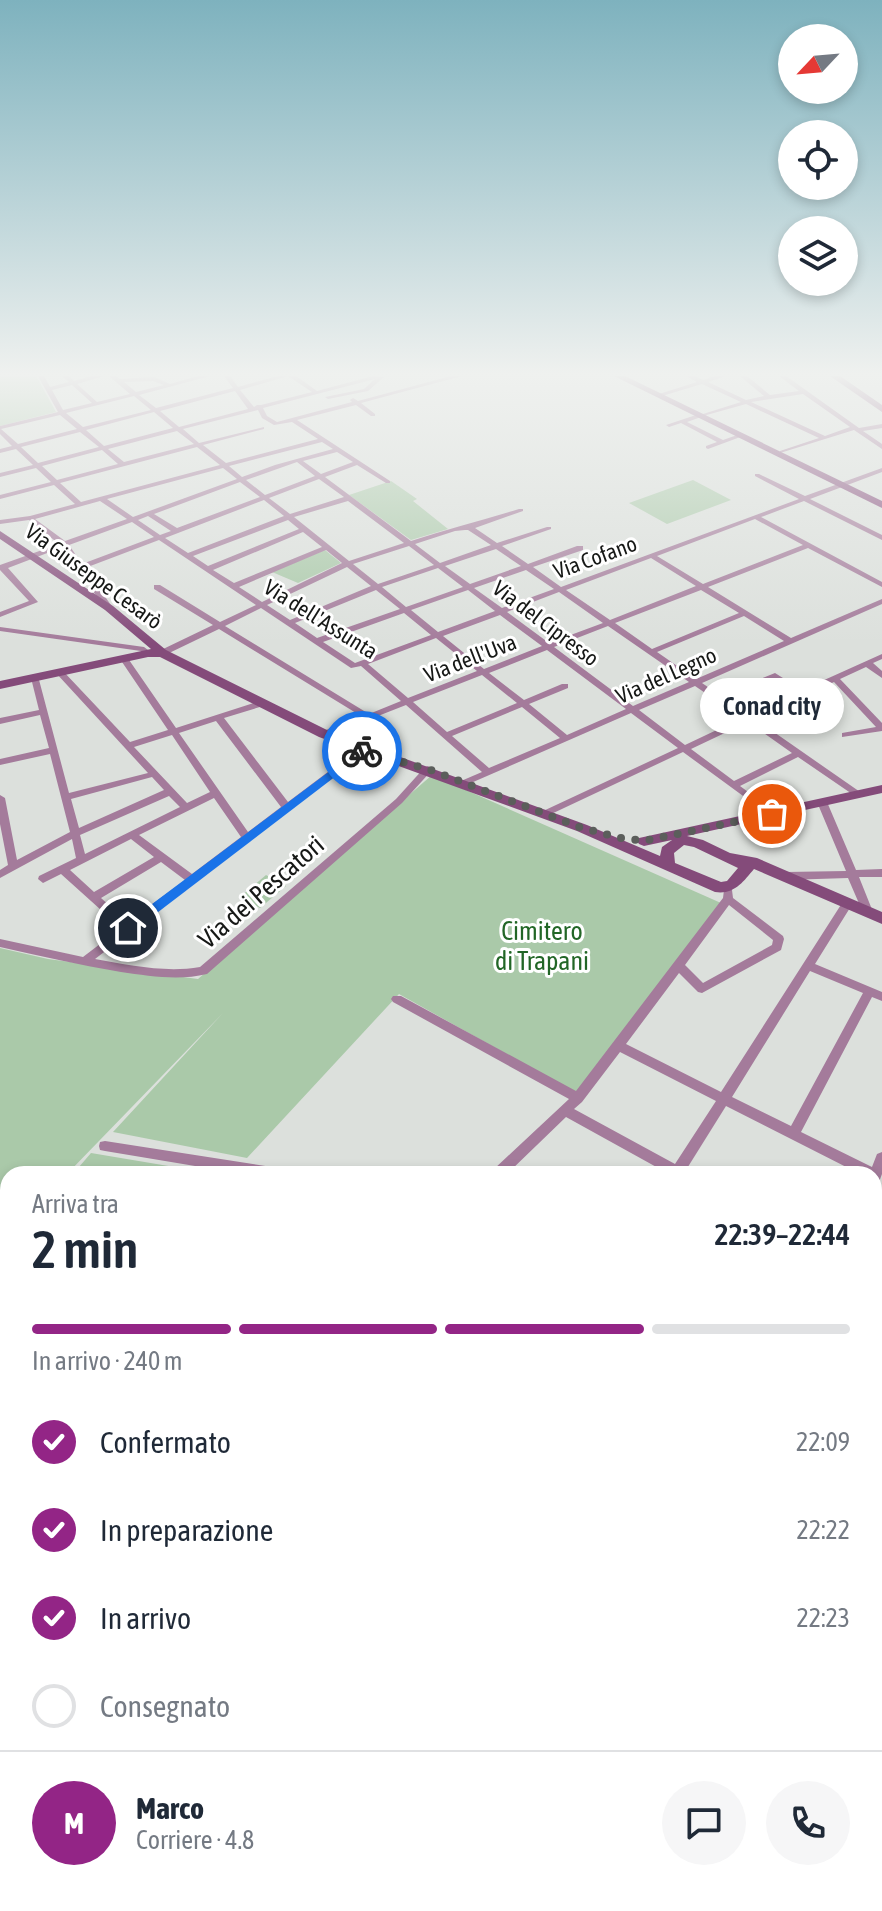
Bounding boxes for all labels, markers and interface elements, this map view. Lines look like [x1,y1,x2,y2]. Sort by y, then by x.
north arrow [778,24,858,104]
map controls [778,24,858,296]
button: locate [778,120,858,200]
button: layers [778,216,858,296]
street label: Via Giuseppe Cesarò [21,518,167,634]
street label: Via Cofano [550,530,640,584]
street label: Via dell'Assunta [259,574,383,664]
street label: Via del Cipresso [488,575,604,671]
street label: Via dell'Uva [420,629,520,687]
street label: Via del Legno [612,641,720,709]
callout: Conad city [700,678,844,734]
text: Conad city [723,691,821,721]
courier [322,711,402,791]
icon: bike [340,729,384,773]
pin [738,780,806,848]
icon: bag [750,792,794,836]
street label: Via dei Pescatori [192,829,330,955]
pin [94,894,162,962]
icon: home [106,906,150,950]
park label: Cimitero di Trapani [495,916,589,976]
text: Arriva tra [32,1189,119,1219]
text: 22:39–22:44 [715,1217,850,1251]
text: 2 min [32,1219,138,1279]
text: In arrivo · 240 m [32,1346,183,1376]
icon: check [32,1420,76,1464]
text: Confermato [100,1425,231,1459]
text: 22:09 [796,1427,850,1457]
icon: check [32,1508,76,1552]
text: In preparazione [100,1513,273,1547]
text: 22:22 [796,1515,850,1545]
icon: check [32,1596,76,1640]
text: In arrivo [100,1601,191,1635]
text: 22:23 [796,1603,850,1633]
text: Consegnato [100,1689,230,1723]
button: chat [662,1781,746,1865]
button: phone [766,1781,850,1865]
text: Marco [136,1791,204,1825]
text: M [64,1806,84,1840]
text: Corriere · 4.8 [136,1825,254,1855]

